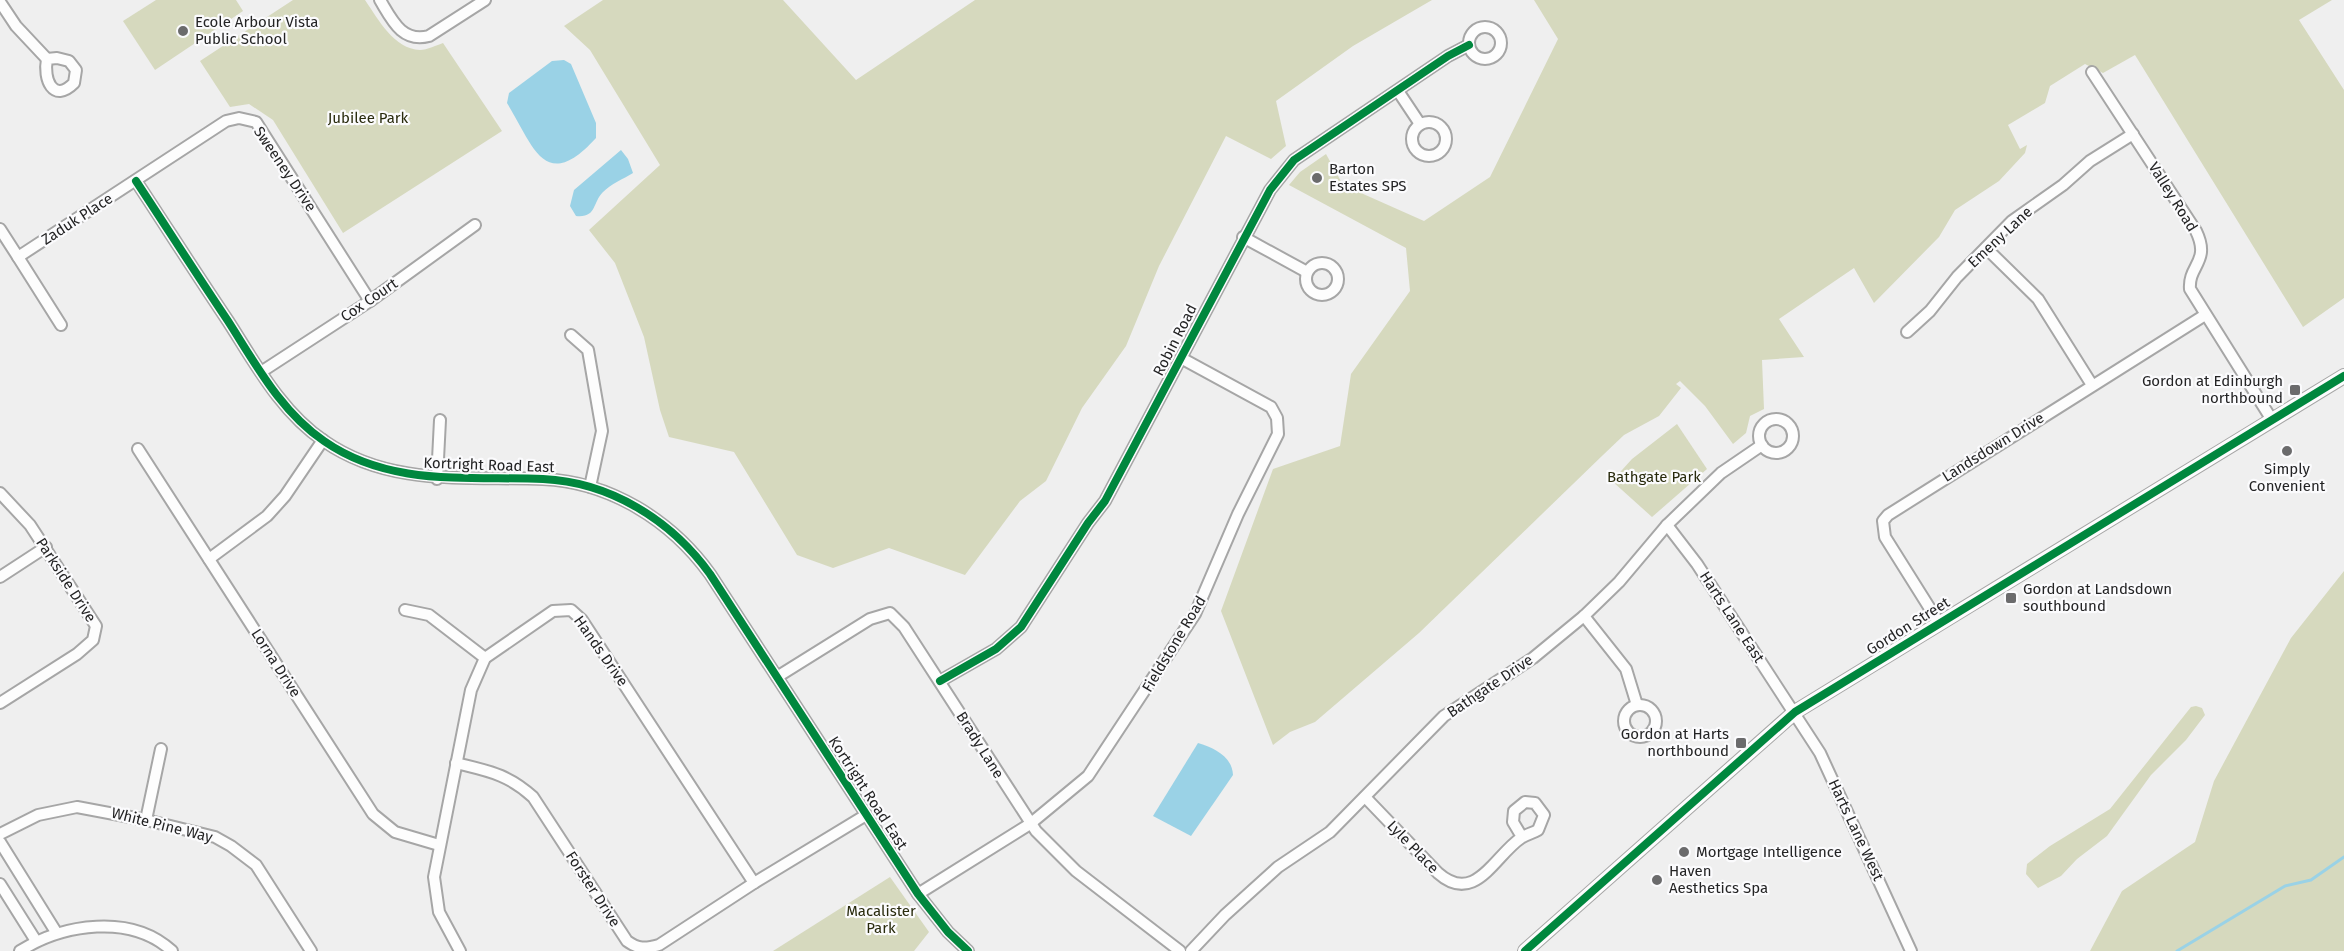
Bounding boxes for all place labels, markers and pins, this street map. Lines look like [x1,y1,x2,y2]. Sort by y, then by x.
place label: Ecole Arbour Vista Public School [195,13,318,48]
marker: Ecole Arbour Vista Public School [176,24,190,38]
place label: Barton Estates SPS [1329,160,1407,195]
marker: Barton Estates SPS [1310,171,1324,185]
place label: Gordon at Edinburgh northbound [2142,372,2283,407]
marker: Gordon at Edinburgh northbound [2288,383,2302,397]
marker: Simply Convenient [2280,444,2294,458]
place label: Simply Convenient [2249,460,2326,495]
place label: Gordon at Landsdown southbound [2023,580,2172,615]
marker: Gordon at Landsdown southbound [2004,591,2018,605]
place label: Gordon at Harts northbound [1621,725,1729,760]
marker: Gordon at Harts northbound [1734,736,1748,750]
place label: Mortgage Intelligence [1696,843,1842,861]
marker: Mortgage Intelligence [1677,845,1691,859]
place label: Haven Aesthetics Spa [1669,862,1768,897]
marker: Haven Aesthetics Spa [1650,873,1664,887]

